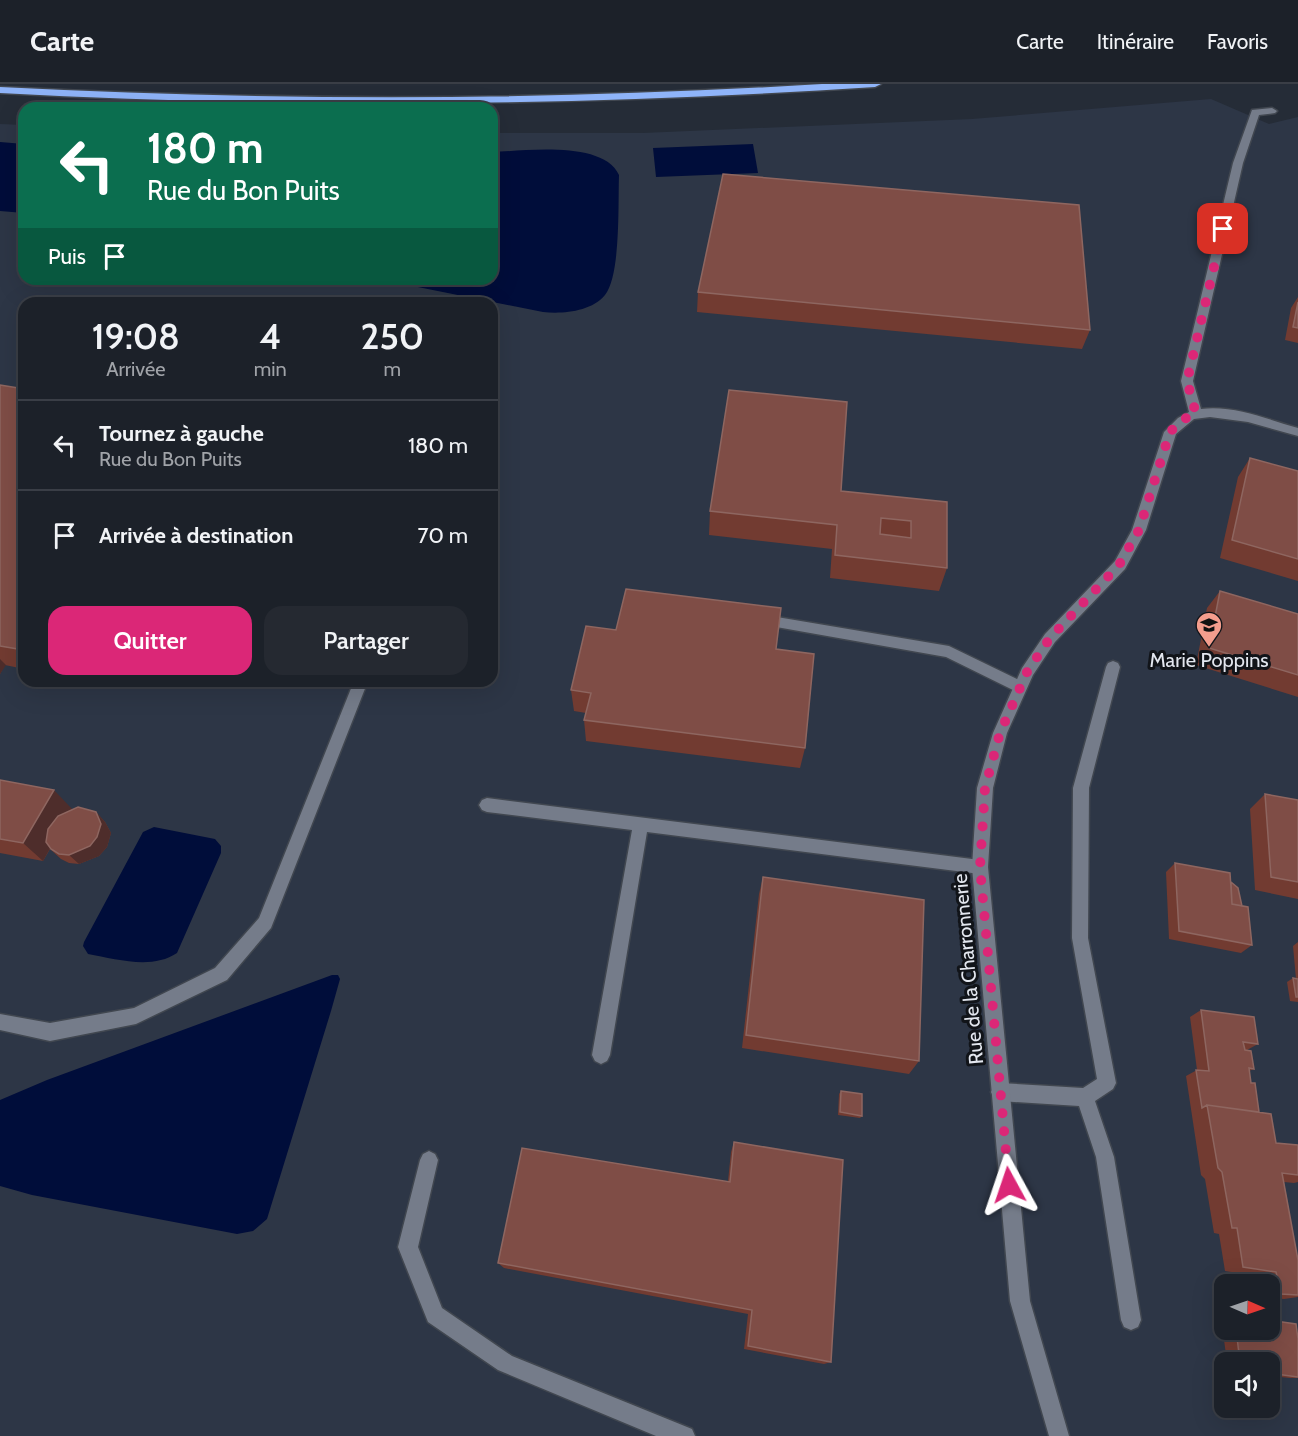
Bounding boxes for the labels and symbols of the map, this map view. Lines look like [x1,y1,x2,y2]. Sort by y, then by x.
pin [1197,203,1248,254]
school or university icon: Marie Poppins [1194,610,1224,648]
place label: Marie Poppins [1149,648,1269,672]
street label: Rue de la Charronnerie [948,873,988,1065]
position arrow [977,1153,1041,1217]
north arrow [1214,1274,1280,1340]

